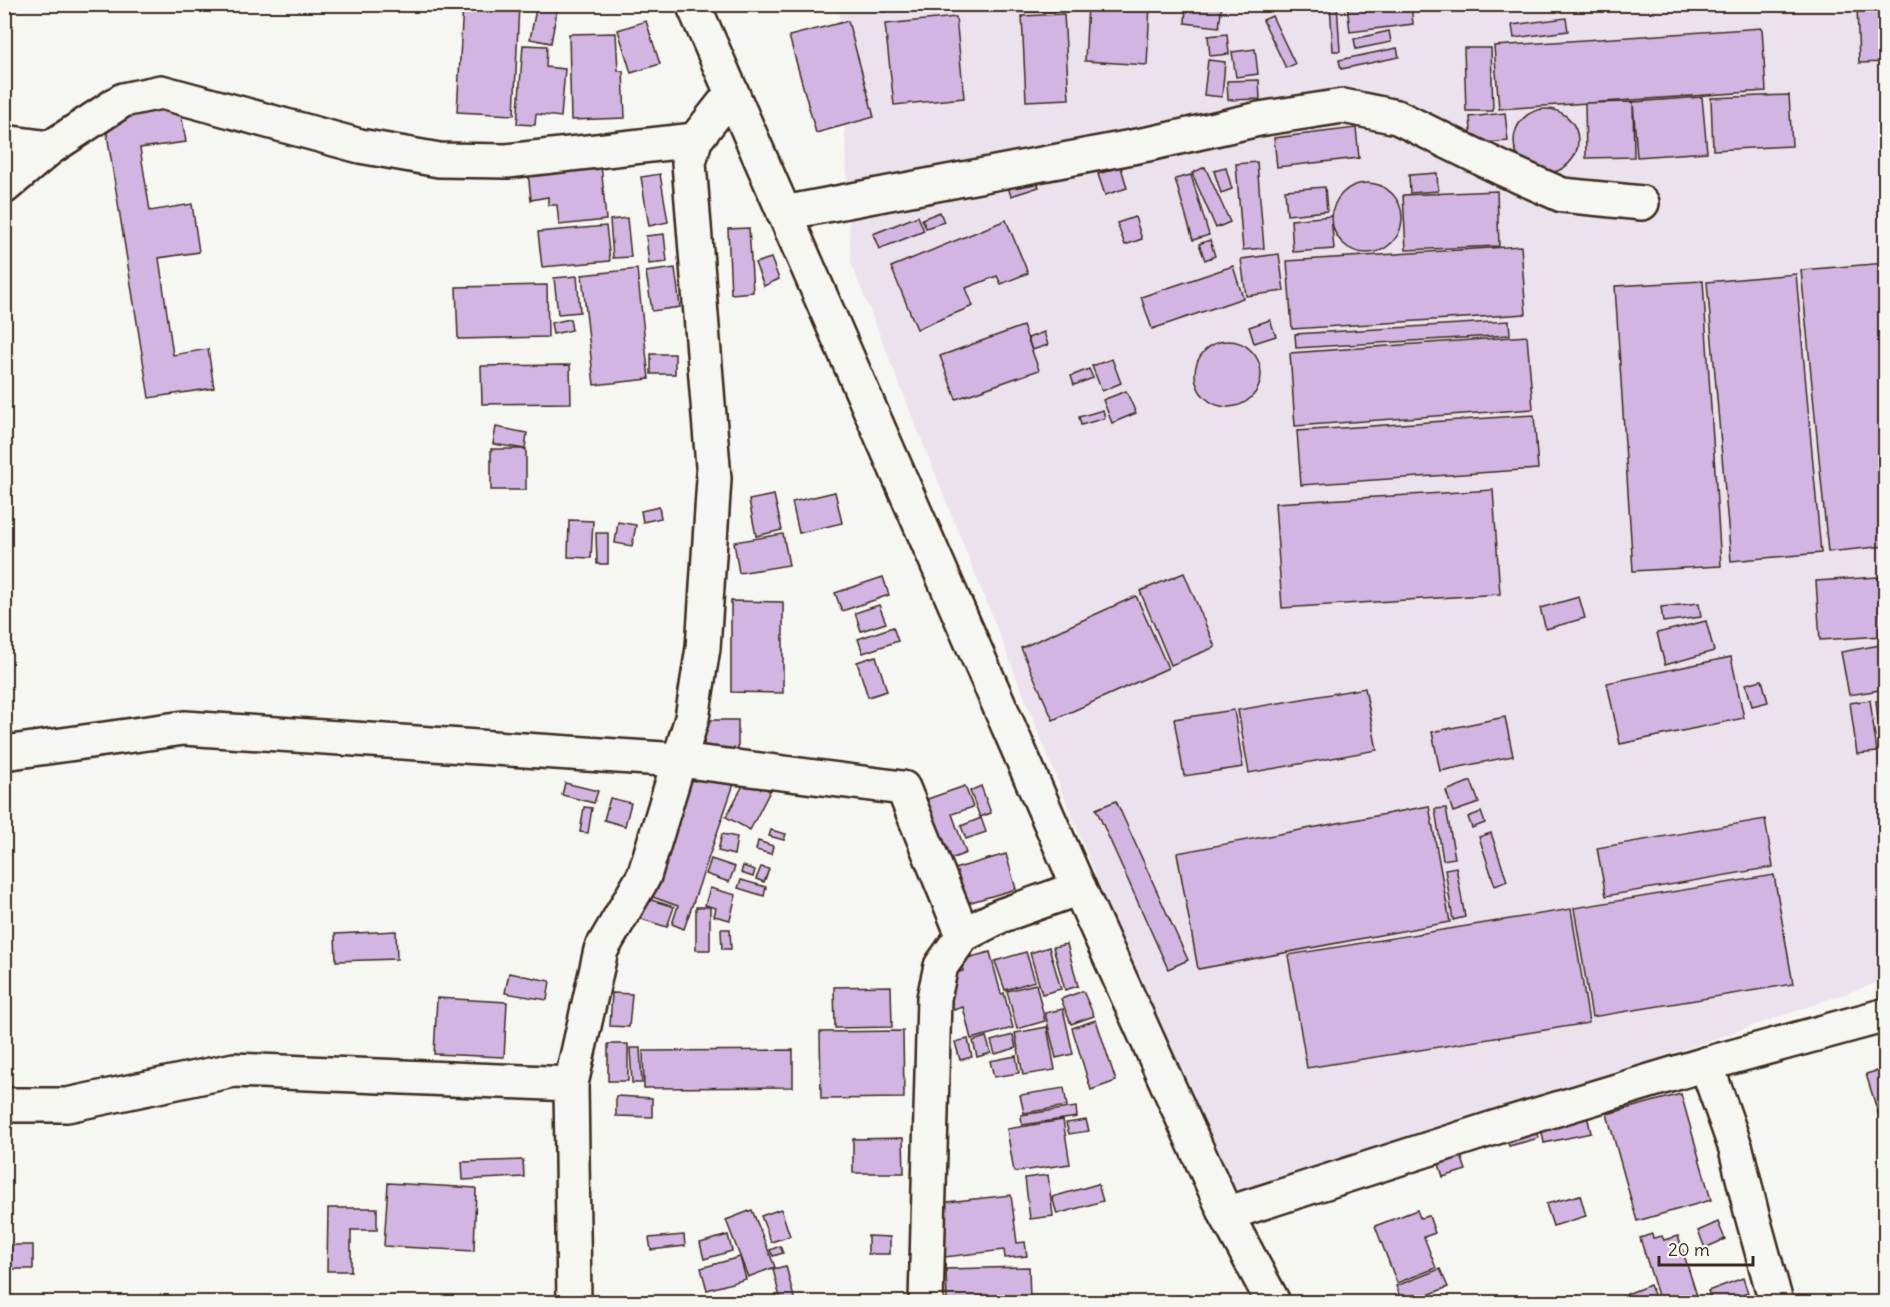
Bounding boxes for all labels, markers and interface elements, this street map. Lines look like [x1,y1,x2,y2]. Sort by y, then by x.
scale bar [1659,1229,1754,1267]
text: 20 m [1668,1238,1710,1261]

